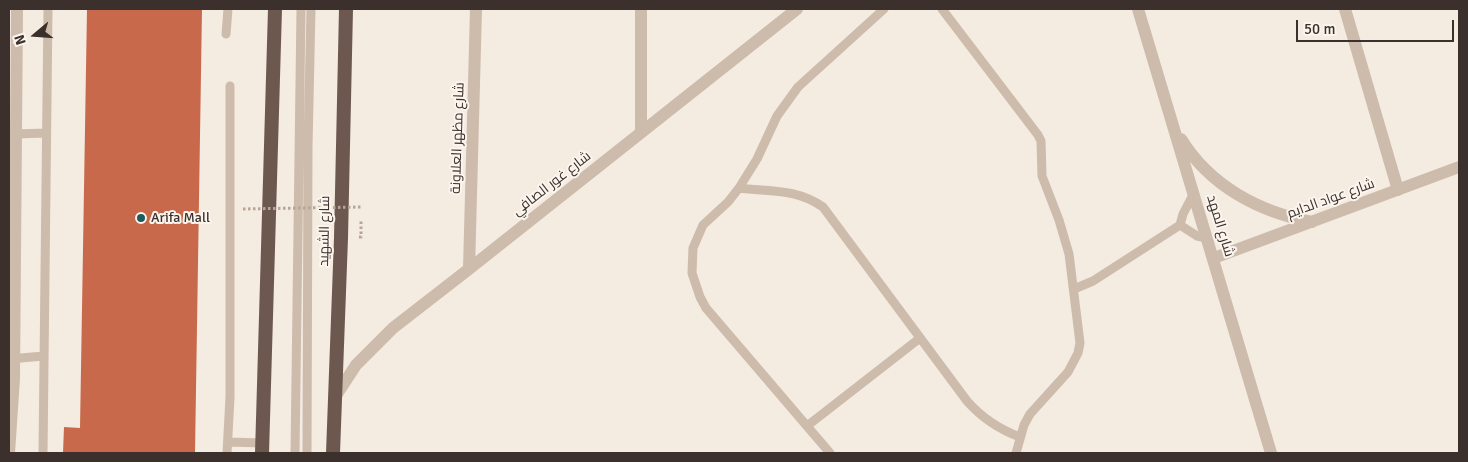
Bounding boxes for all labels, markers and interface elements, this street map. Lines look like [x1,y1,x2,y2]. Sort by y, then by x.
north arrow [10,10,60,60]
scale bar [1298,10,1456,42]
text: 50 m [1304,20,1335,38]
text: N [11,33,30,47]
street label: شارع مظهر العلاونة [448,82,468,194]
street label: شارع غور الصافي [509,148,595,220]
street label: شارع عواد الدايم [1285,175,1377,223]
street label: شارع المهد [1203,193,1237,259]
street label: شارع الشهيد [316,196,334,266]
place label: Arifa Mall [151,210,210,226]
marker: Arifa Mall [135,212,147,224]

